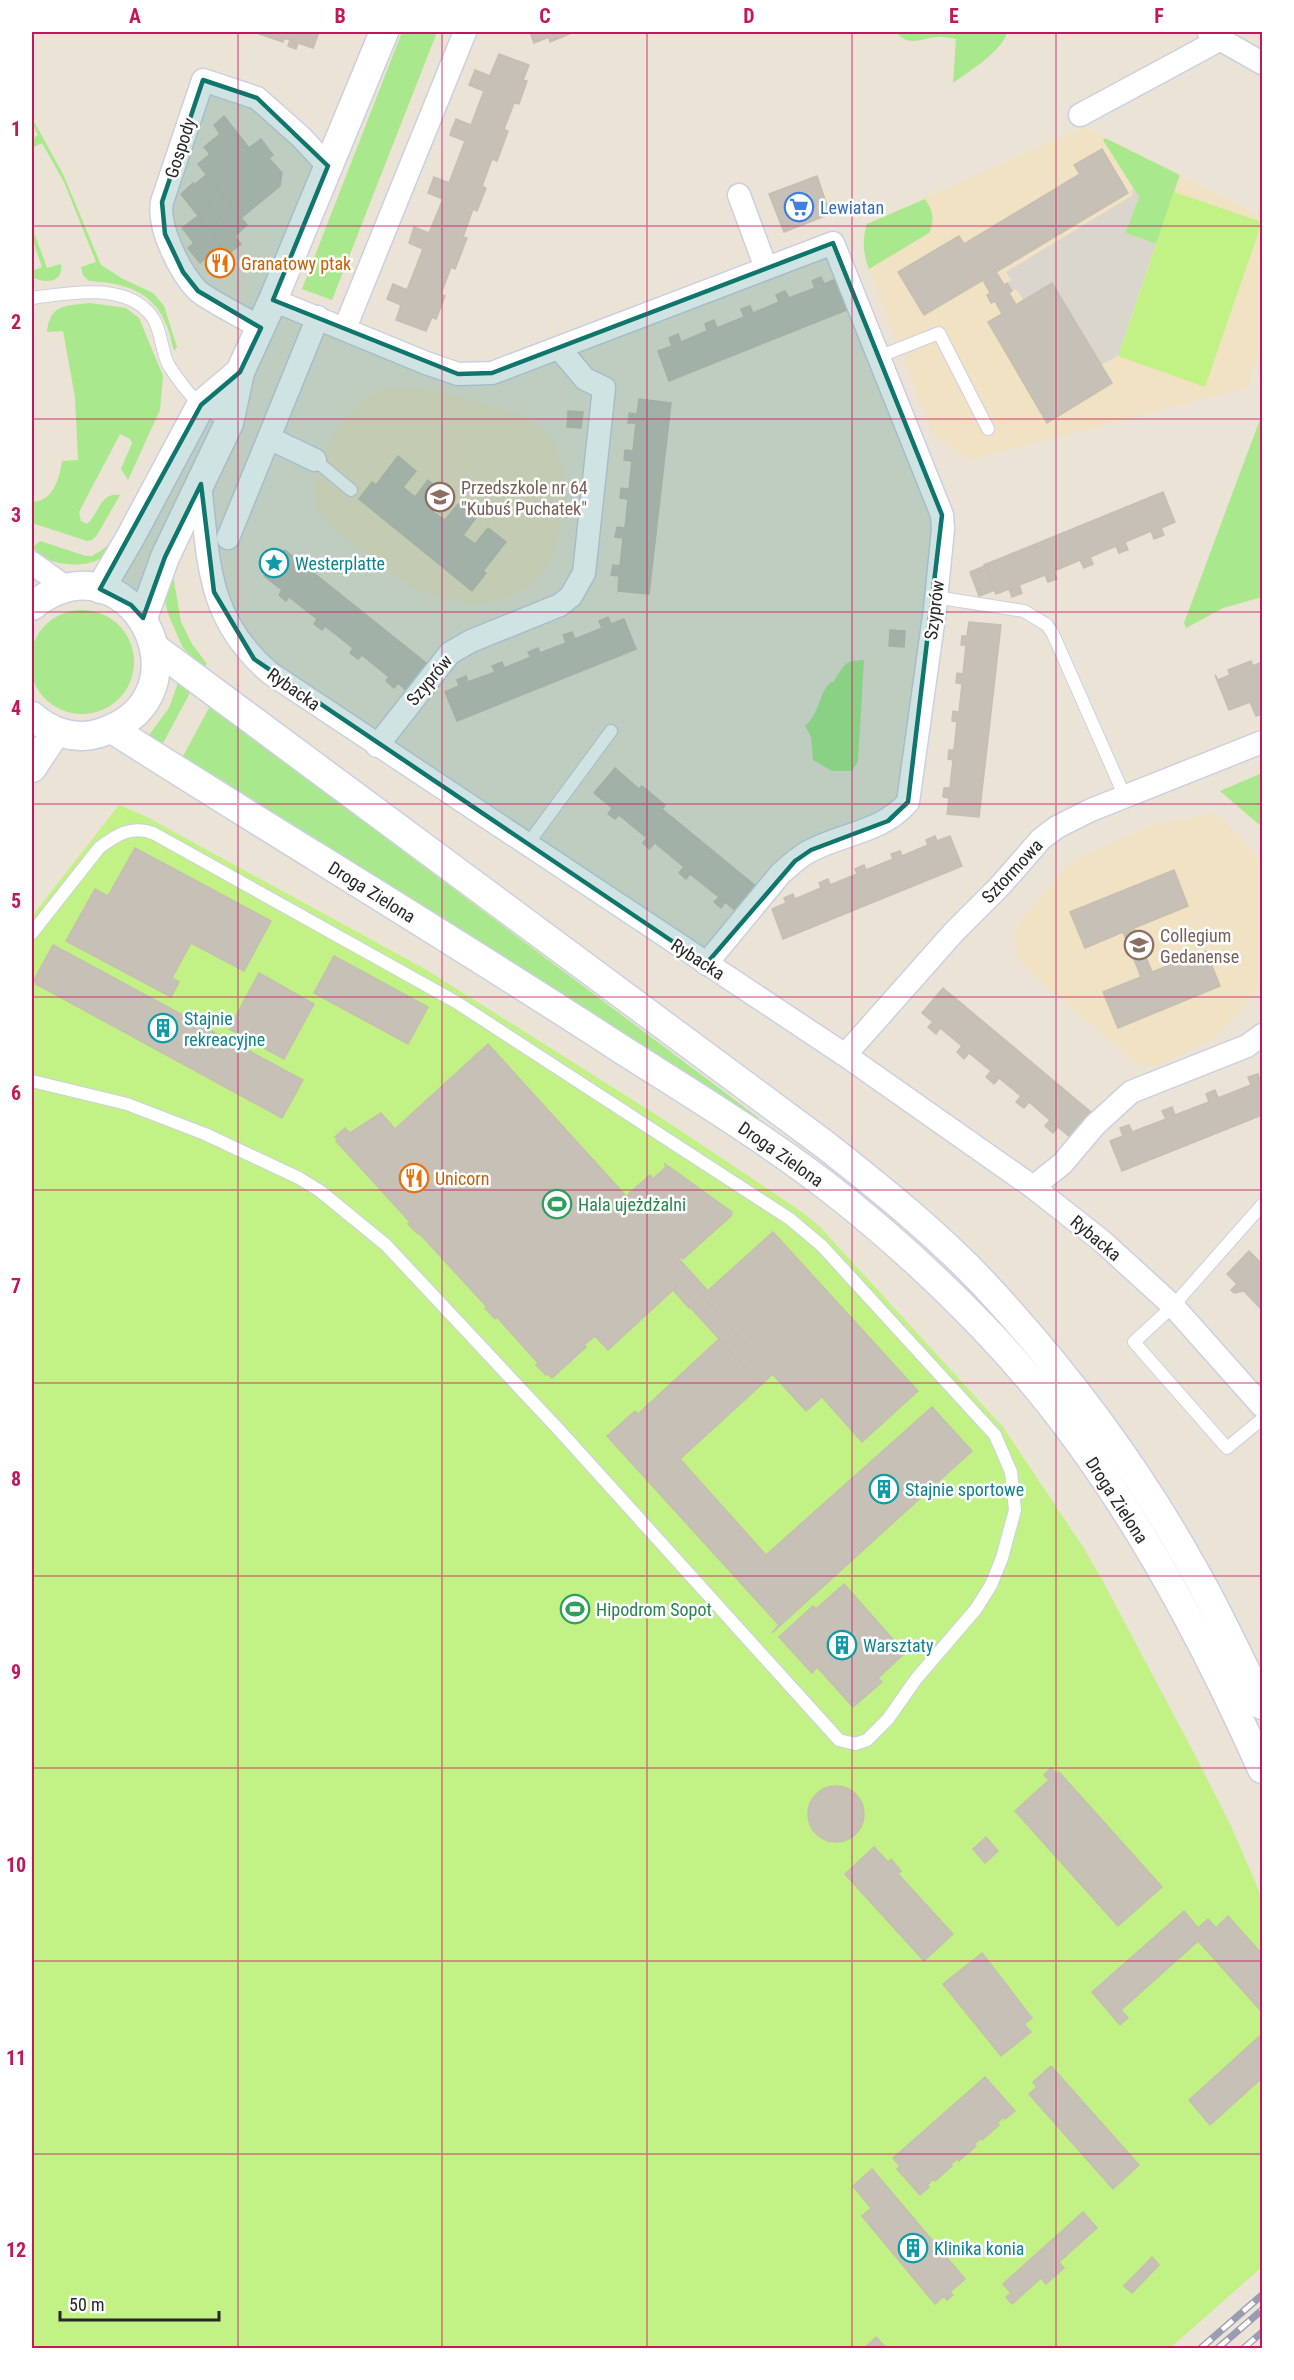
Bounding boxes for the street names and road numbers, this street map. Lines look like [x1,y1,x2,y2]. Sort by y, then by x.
street label: Gospody [160,115,200,181]
street label: Szyprów [920,579,948,641]
street label: Szyprów [402,650,456,710]
street label: Rybacka [264,663,324,715]
street label: Sztormowa [977,835,1047,907]
street label: Droga Zielona [325,857,419,927]
street label: Rybacka [667,934,729,984]
street label: Droga Zielona [735,1117,827,1191]
street label: Rybacka [1066,1211,1126,1265]
street label: Droga Zielona [1081,1453,1153,1547]

